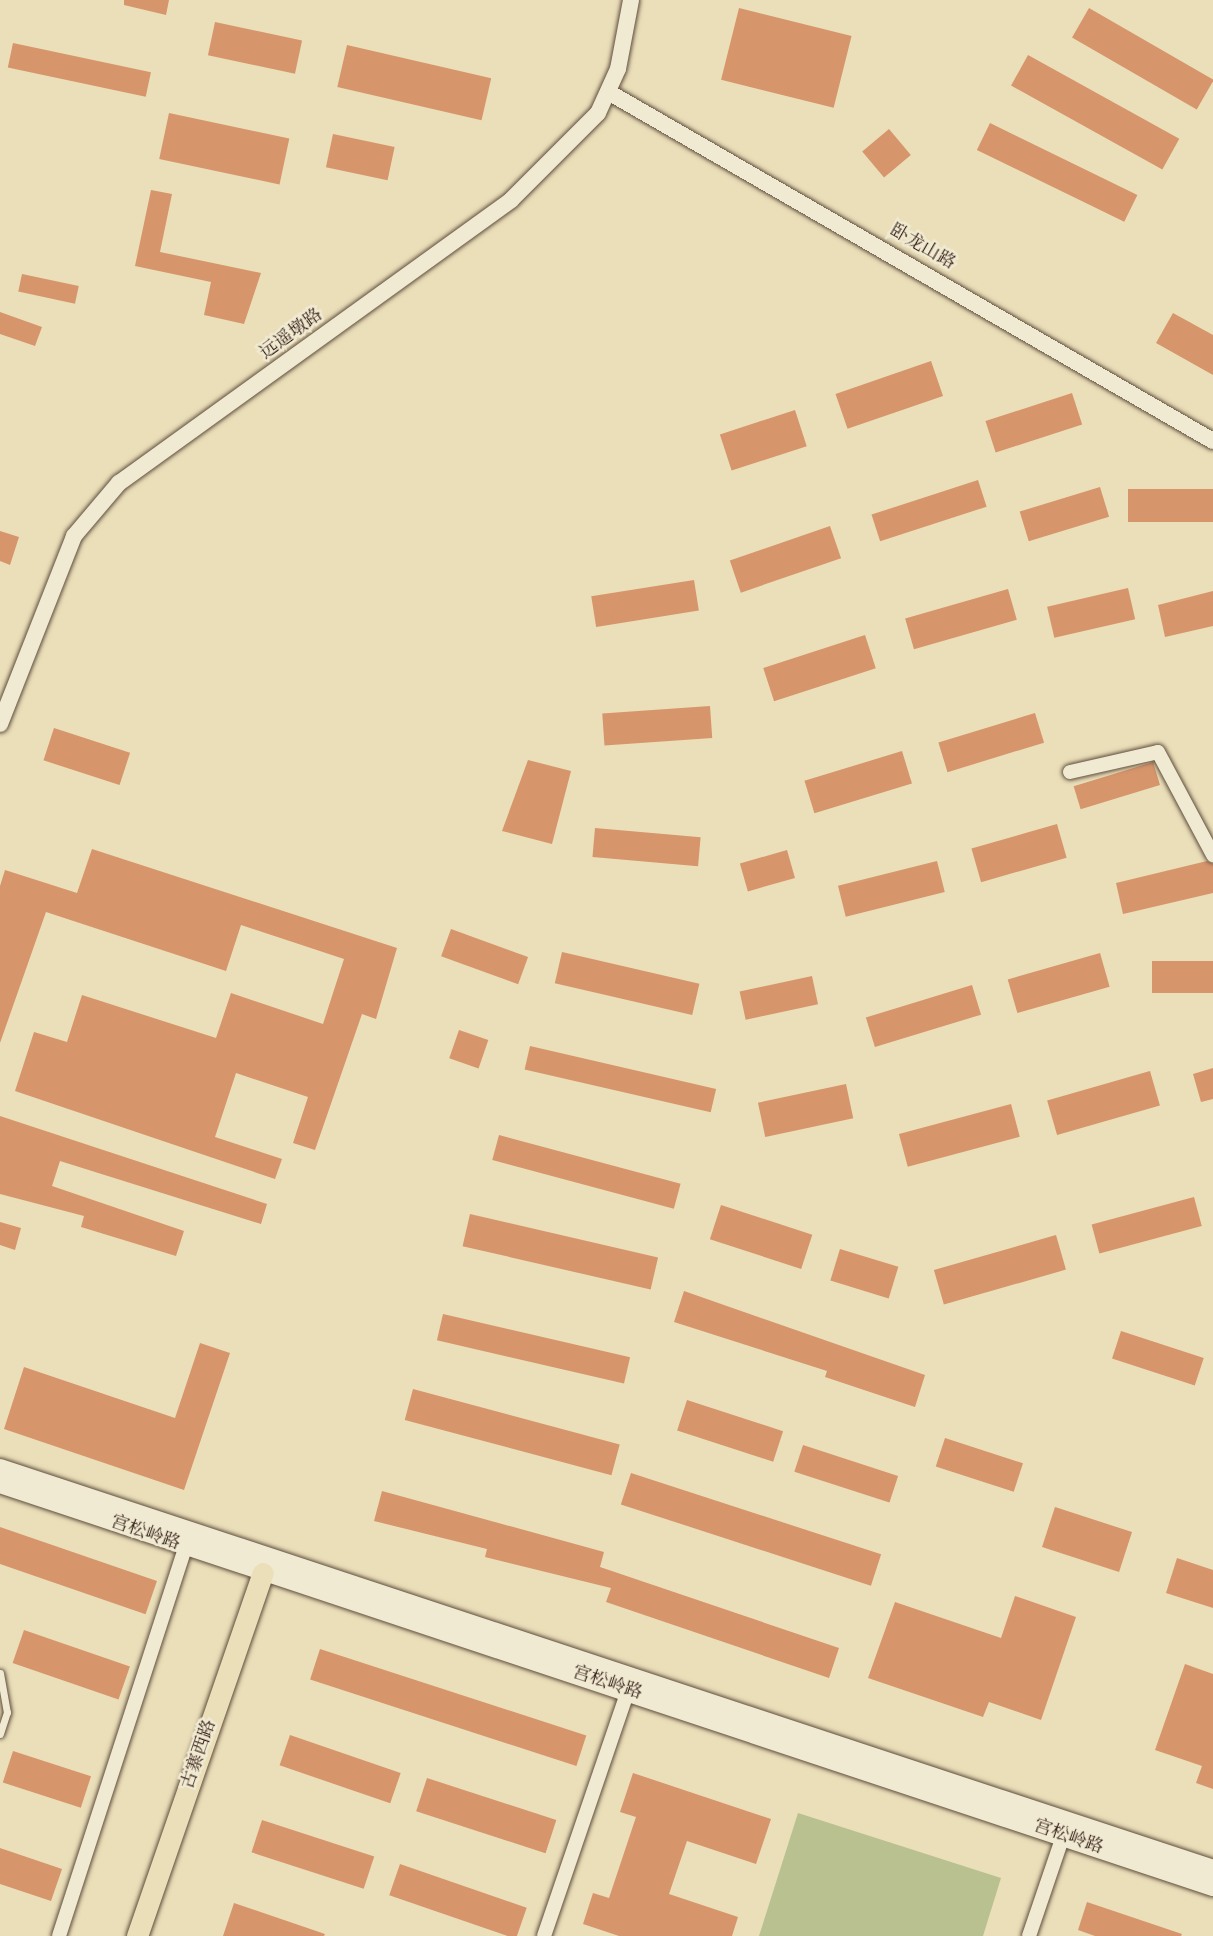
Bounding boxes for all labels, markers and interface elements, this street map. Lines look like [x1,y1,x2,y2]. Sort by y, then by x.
street label: 卧龙山路 [885,221,959,275]
street label: 远遥墩路 [257,305,327,365]
street label: 宫松岭路 [107,1512,183,1556]
street label: 宫松岭路 [569,1663,645,1705]
street label: 古寨西路 [178,1717,222,1793]
street label: 宫松岭路 [1030,1816,1106,1860]

